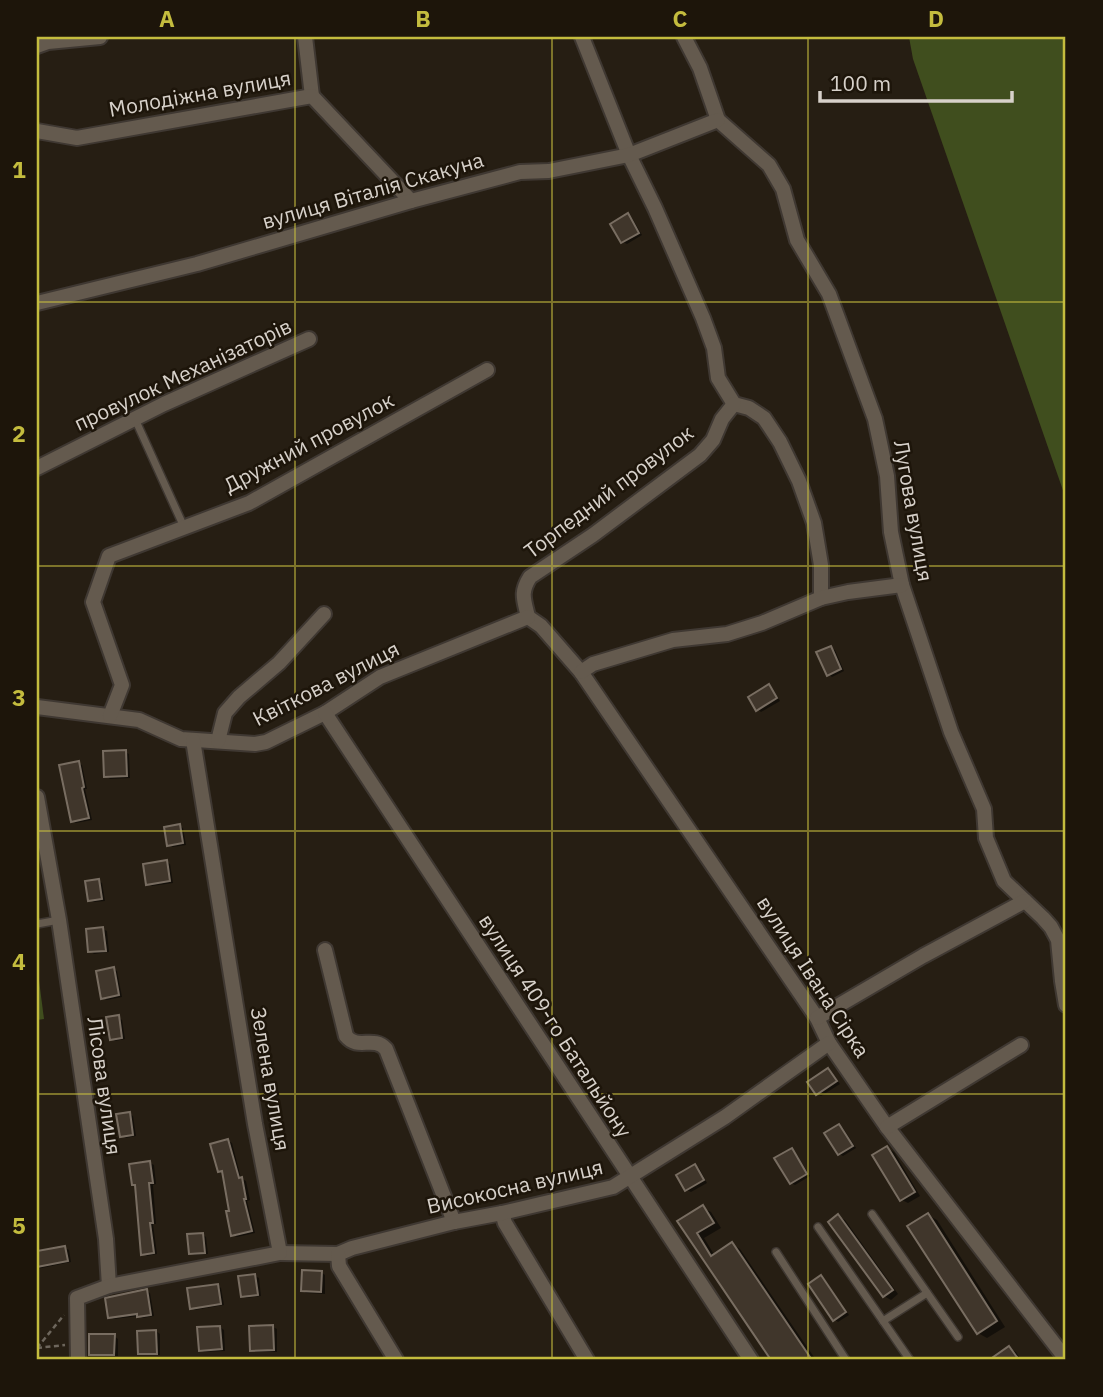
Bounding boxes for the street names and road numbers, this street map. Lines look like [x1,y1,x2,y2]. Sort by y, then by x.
street label: Молодіжна вулиця [107,63,293,123]
street label: вулиця Віталія Скакуна [259,145,487,235]
street label: провулок Механізаторів [69,311,296,437]
street label: Дружний провулок [219,385,398,499]
street label: Торпедний провулок [518,418,699,564]
street label: Лугова вулиця [888,438,940,584]
street label: Квіткова вулиця [247,634,404,732]
street label: вулиця Івана Сірка [751,890,877,1063]
street label: вулиця 409-го Батальйону [473,908,639,1143]
street label: Зелена вулиця [245,1005,297,1153]
street label: Лісова вулиця [81,1015,129,1157]
street label: Високосна вулиця [424,1152,606,1220]

